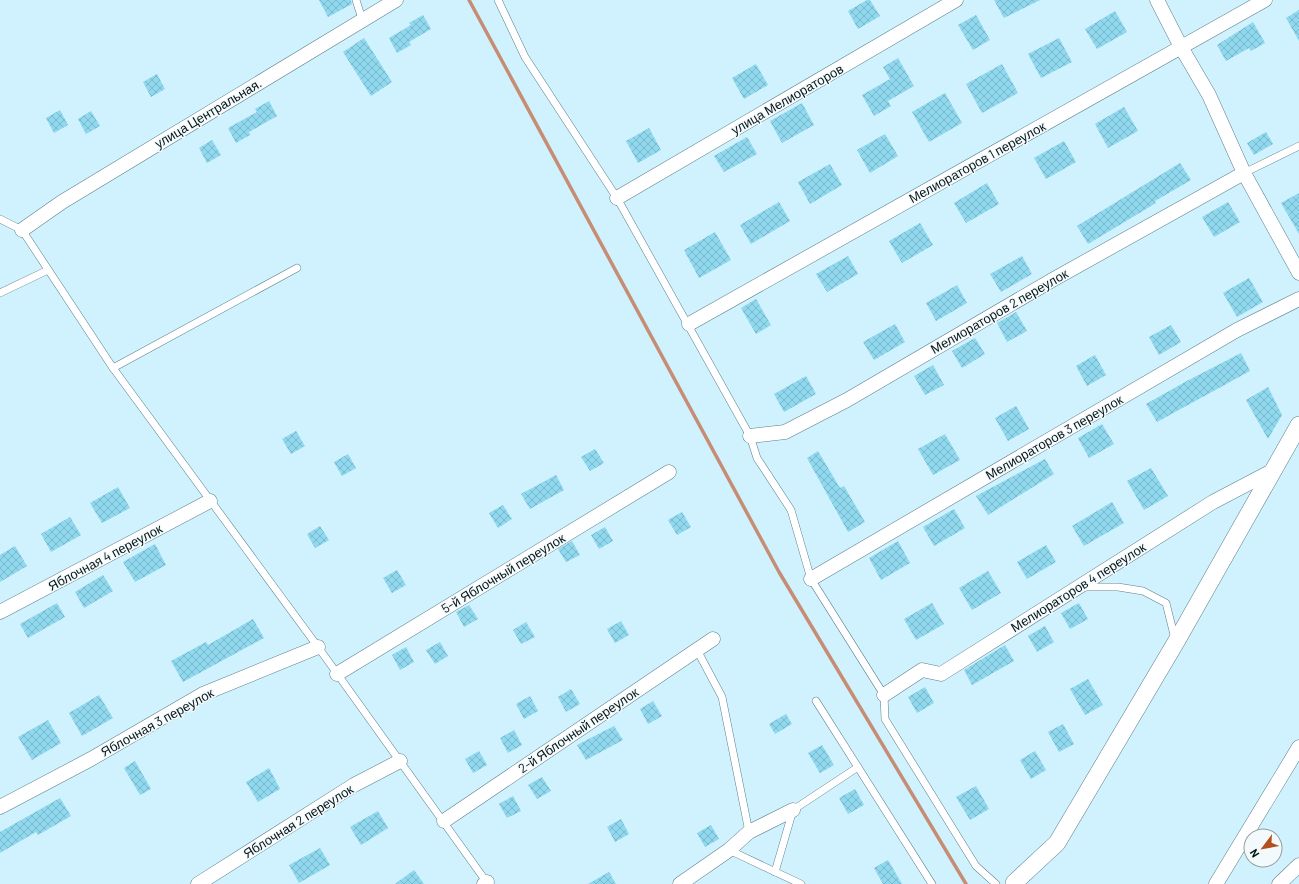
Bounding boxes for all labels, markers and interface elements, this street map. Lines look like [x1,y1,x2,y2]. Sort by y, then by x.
street label: улица Мелиораторов [728,60,846,138]
street label: улица Центральная. [152,75,264,151]
street label: Мелиораторов 1 переулок [906,118,1048,206]
street label: Мелиораторов 2 переулок [927,265,1071,357]
street label: Мелиораторов 3 переулок [983,391,1126,483]
street label: Яблочная 4 переулок [45,520,165,594]
street label: 5-й Яблочный переулок [438,530,568,616]
street label: Мелиораторов 4 переулок [1008,539,1149,635]
street label: Яблочная 3 переулок [98,684,216,760]
street label: 2-й Яблочный переулок [515,684,641,776]
street label: Яблочная 2 переулок [240,780,356,861]
north arrow [1243,828,1283,868]
text: N [1247,847,1262,860]

